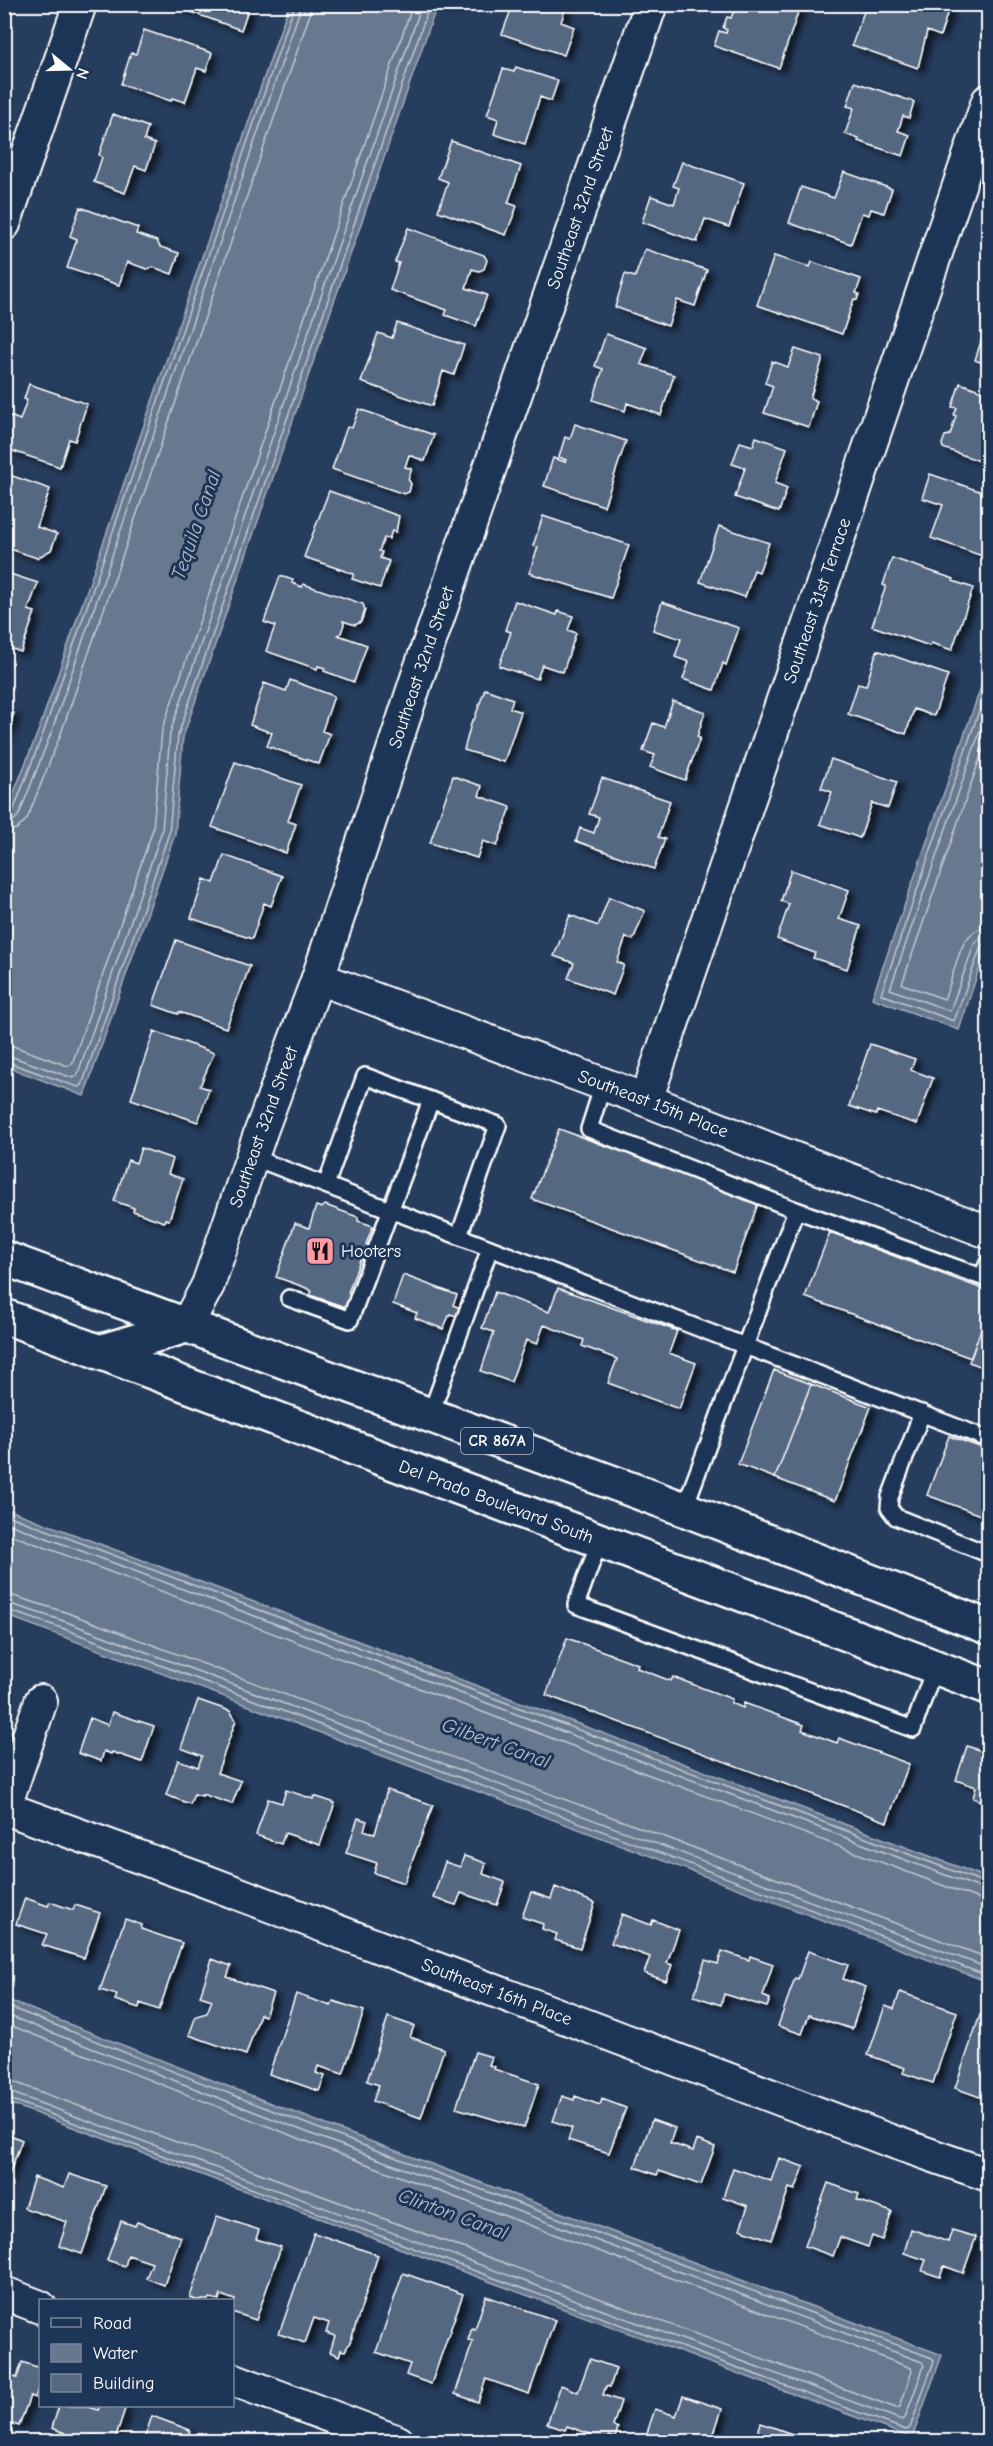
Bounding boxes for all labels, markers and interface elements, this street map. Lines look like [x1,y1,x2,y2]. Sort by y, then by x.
north arrow [39,39,99,99]
text: N [72,66,92,81]
street label: Southeast 32nd Street [542,124,618,292]
water label: Tequila Canal [167,467,226,583]
street label: Southeast 31st Terrace [779,515,855,686]
street label: Southeast 32nd Street [384,583,459,751]
street label: Southeast 32nd Street [225,1043,302,1210]
street label: Southeast 15th Place [575,1065,731,1142]
restaurant icon: Hooters [304,1235,336,1267]
place label: Hooters [341,1241,401,1262]
road number: CR 867A [461,1428,533,1454]
street label: Del Prado Boulevard South [396,1455,597,1548]
water label: Gilbert Canal [439,1713,554,1773]
street label: Southeast 16th Place [419,1954,575,2030]
water label: Clinton Canal [395,2184,511,2245]
legend [39,2299,234,2407]
text: Road [93,2313,132,2334]
text: Water [93,2343,138,2364]
text: Building [93,2373,155,2394]

